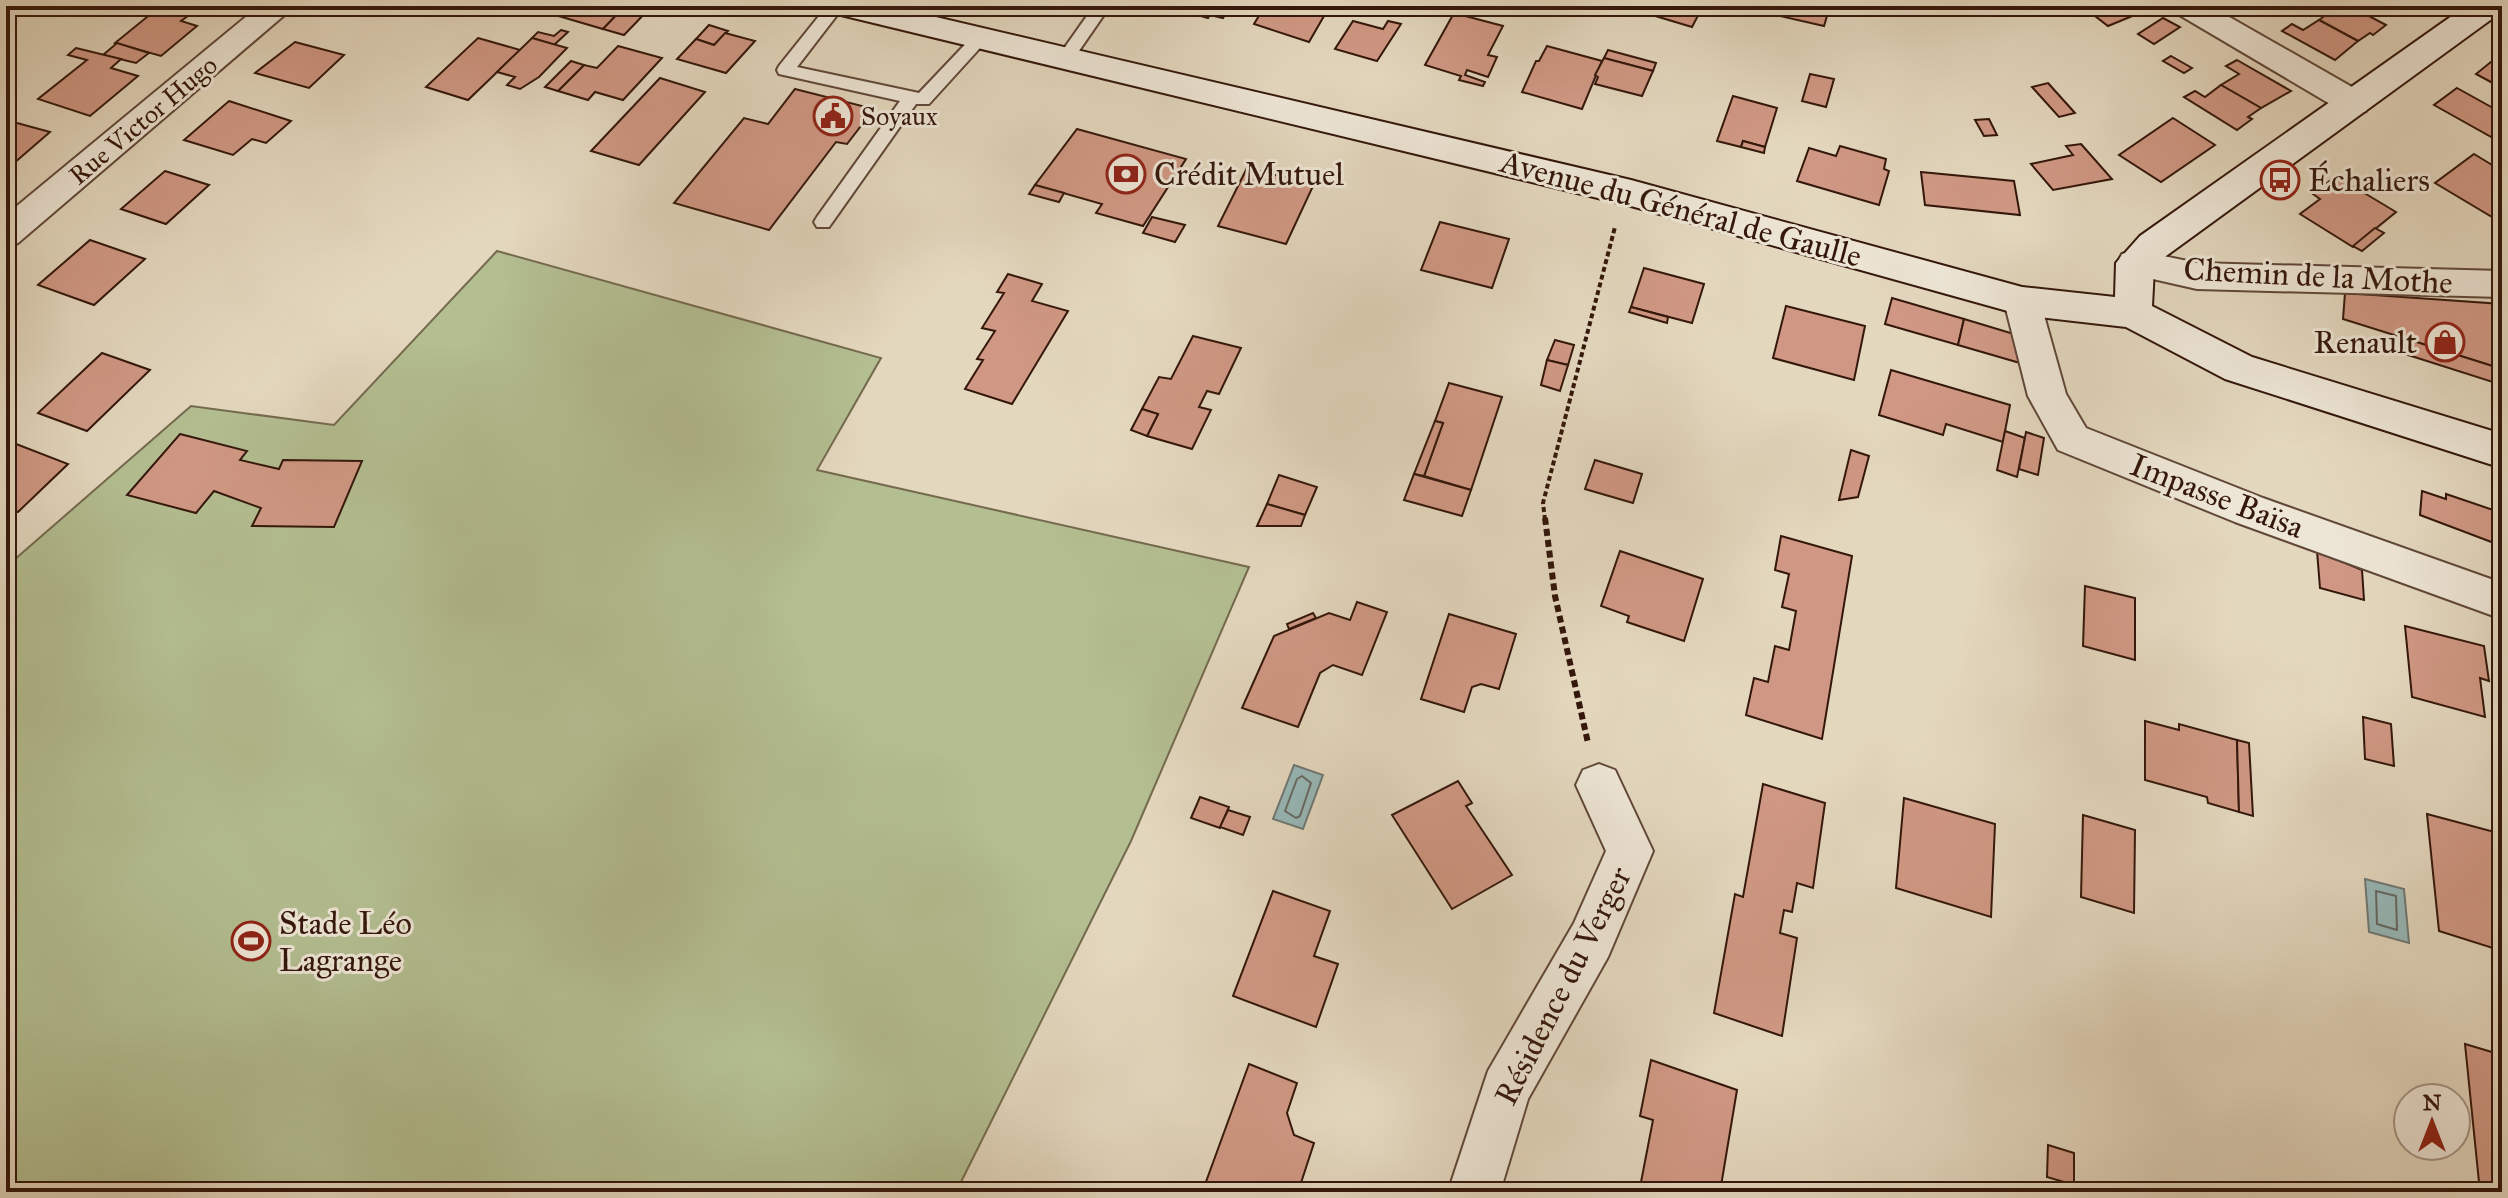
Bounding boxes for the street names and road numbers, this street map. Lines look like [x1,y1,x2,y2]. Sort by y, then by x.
street label: Rue Victor Hugo [62,49,224,191]
street label: Avenue du Général de Gaulle [1494,141,1866,276]
street label: Chemin de la Mothe [2182,249,2454,303]
street label: Impasse Baïsa [2125,445,2310,547]
street label: Résidence du Verger [1486,860,1640,1112]

